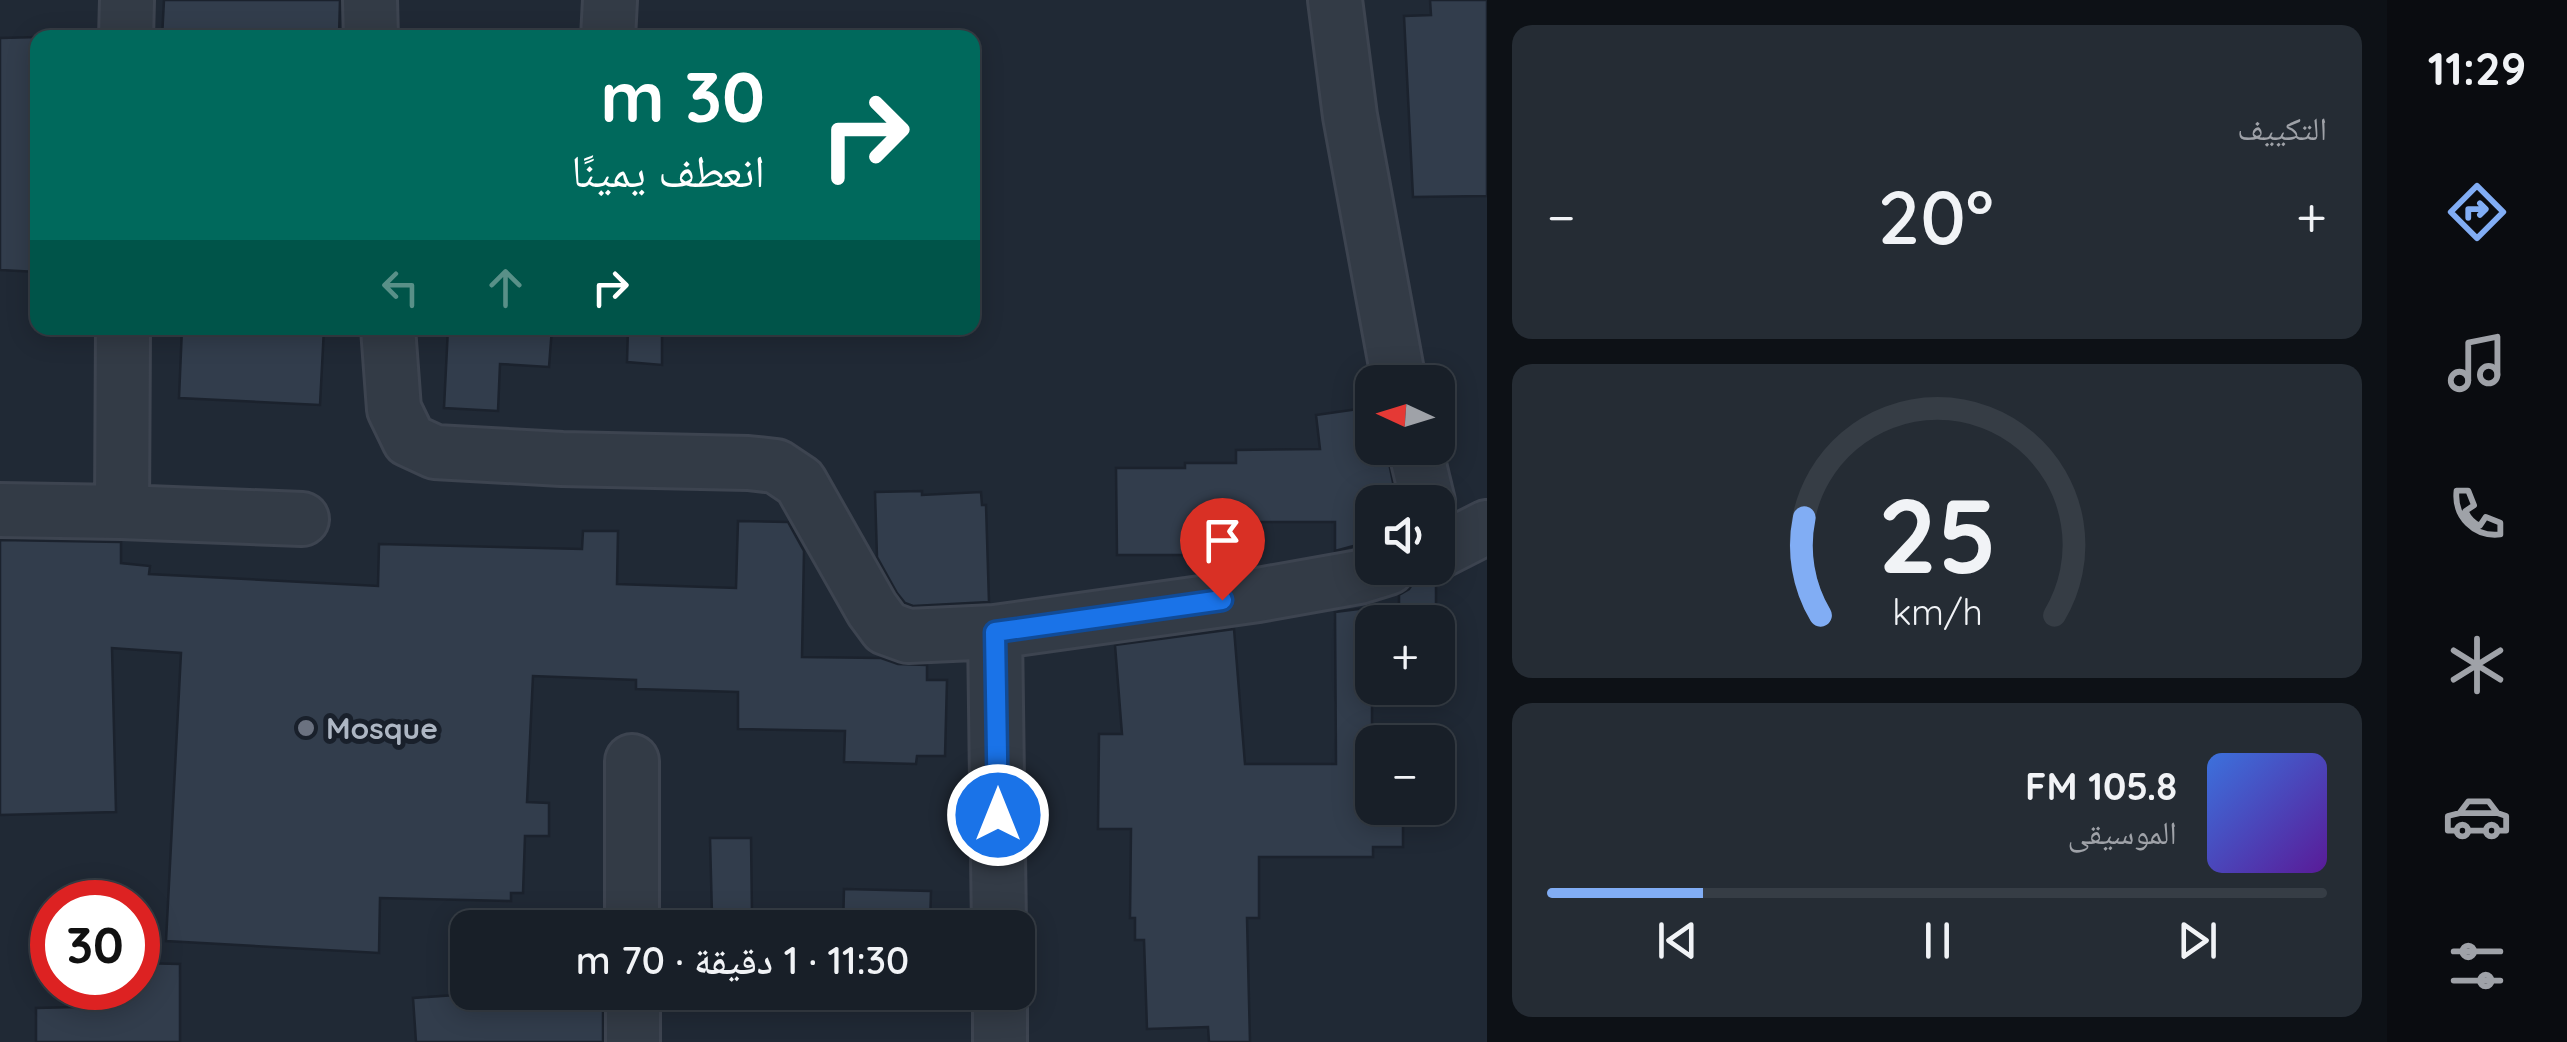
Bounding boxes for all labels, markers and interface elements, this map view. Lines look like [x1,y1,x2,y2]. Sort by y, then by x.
text: 11:29 [2428,40,2526,96]
text: 30 m [600,52,765,140]
icon: right [800,70,930,200]
text: التكييف [2237,108,2327,148]
text: انعطف يمينًا [571,142,765,198]
text: 20° [1878,169,1994,263]
icon: directions [2442,177,2512,247]
text: − [1547,182,1576,251]
text: + [2296,182,2327,251]
icon: left [373,260,428,315]
icon: ahead [478,260,533,315]
icon: right [583,260,638,315]
icon: music [2442,328,2512,398]
north arrow [1355,365,1455,465]
map controls [1355,365,1455,825]
text: 25 [1877,469,1997,599]
icon: phone [2442,479,2512,549]
button: sound [1355,485,1455,585]
pin [1180,498,1265,601]
icon: arrive [1195,513,1250,568]
text: km/h [1892,589,1982,634]
button: + [1355,605,1455,705]
icon: climate [2442,630,2512,700]
place label: Mosque [326,709,438,747]
marker: Mosque [295,717,317,739]
button: − [1355,725,1455,825]
text: 105.8 FM [2025,762,2177,810]
position arrow [946,763,1050,867]
icon: car [2442,781,2512,851]
text: الموسيقى [2067,812,2177,852]
speed limit sign: 30 [30,880,160,1010]
icon: previous [1650,913,1705,968]
icon: pause [1910,913,1965,968]
icon: next [2170,913,2225,968]
icon: filters [2442,931,2512,1001]
text: 11:30 · 1 دقيقة · 70 m [576,936,909,984]

